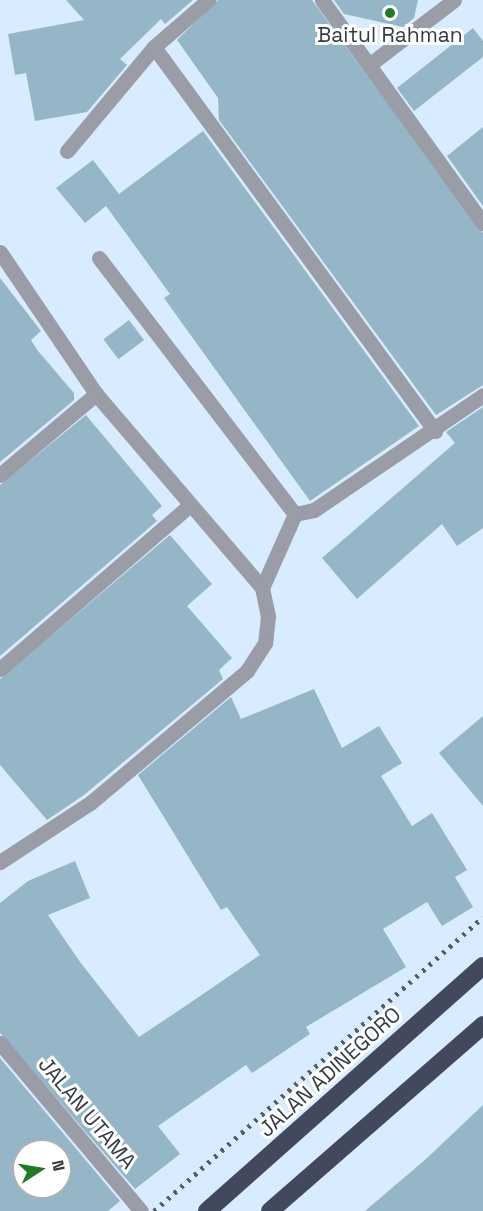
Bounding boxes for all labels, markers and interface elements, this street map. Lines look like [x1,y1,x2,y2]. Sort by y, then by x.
marker: Baitul Rahman [383,6,397,20]
place label: Baitul Rahman [317,22,463,48]
street label: JALAN ADINEGORO [254,1002,406,1142]
street label: JALAN UTAMA [33,1052,141,1174]
north arrow [12,1139,72,1199]

